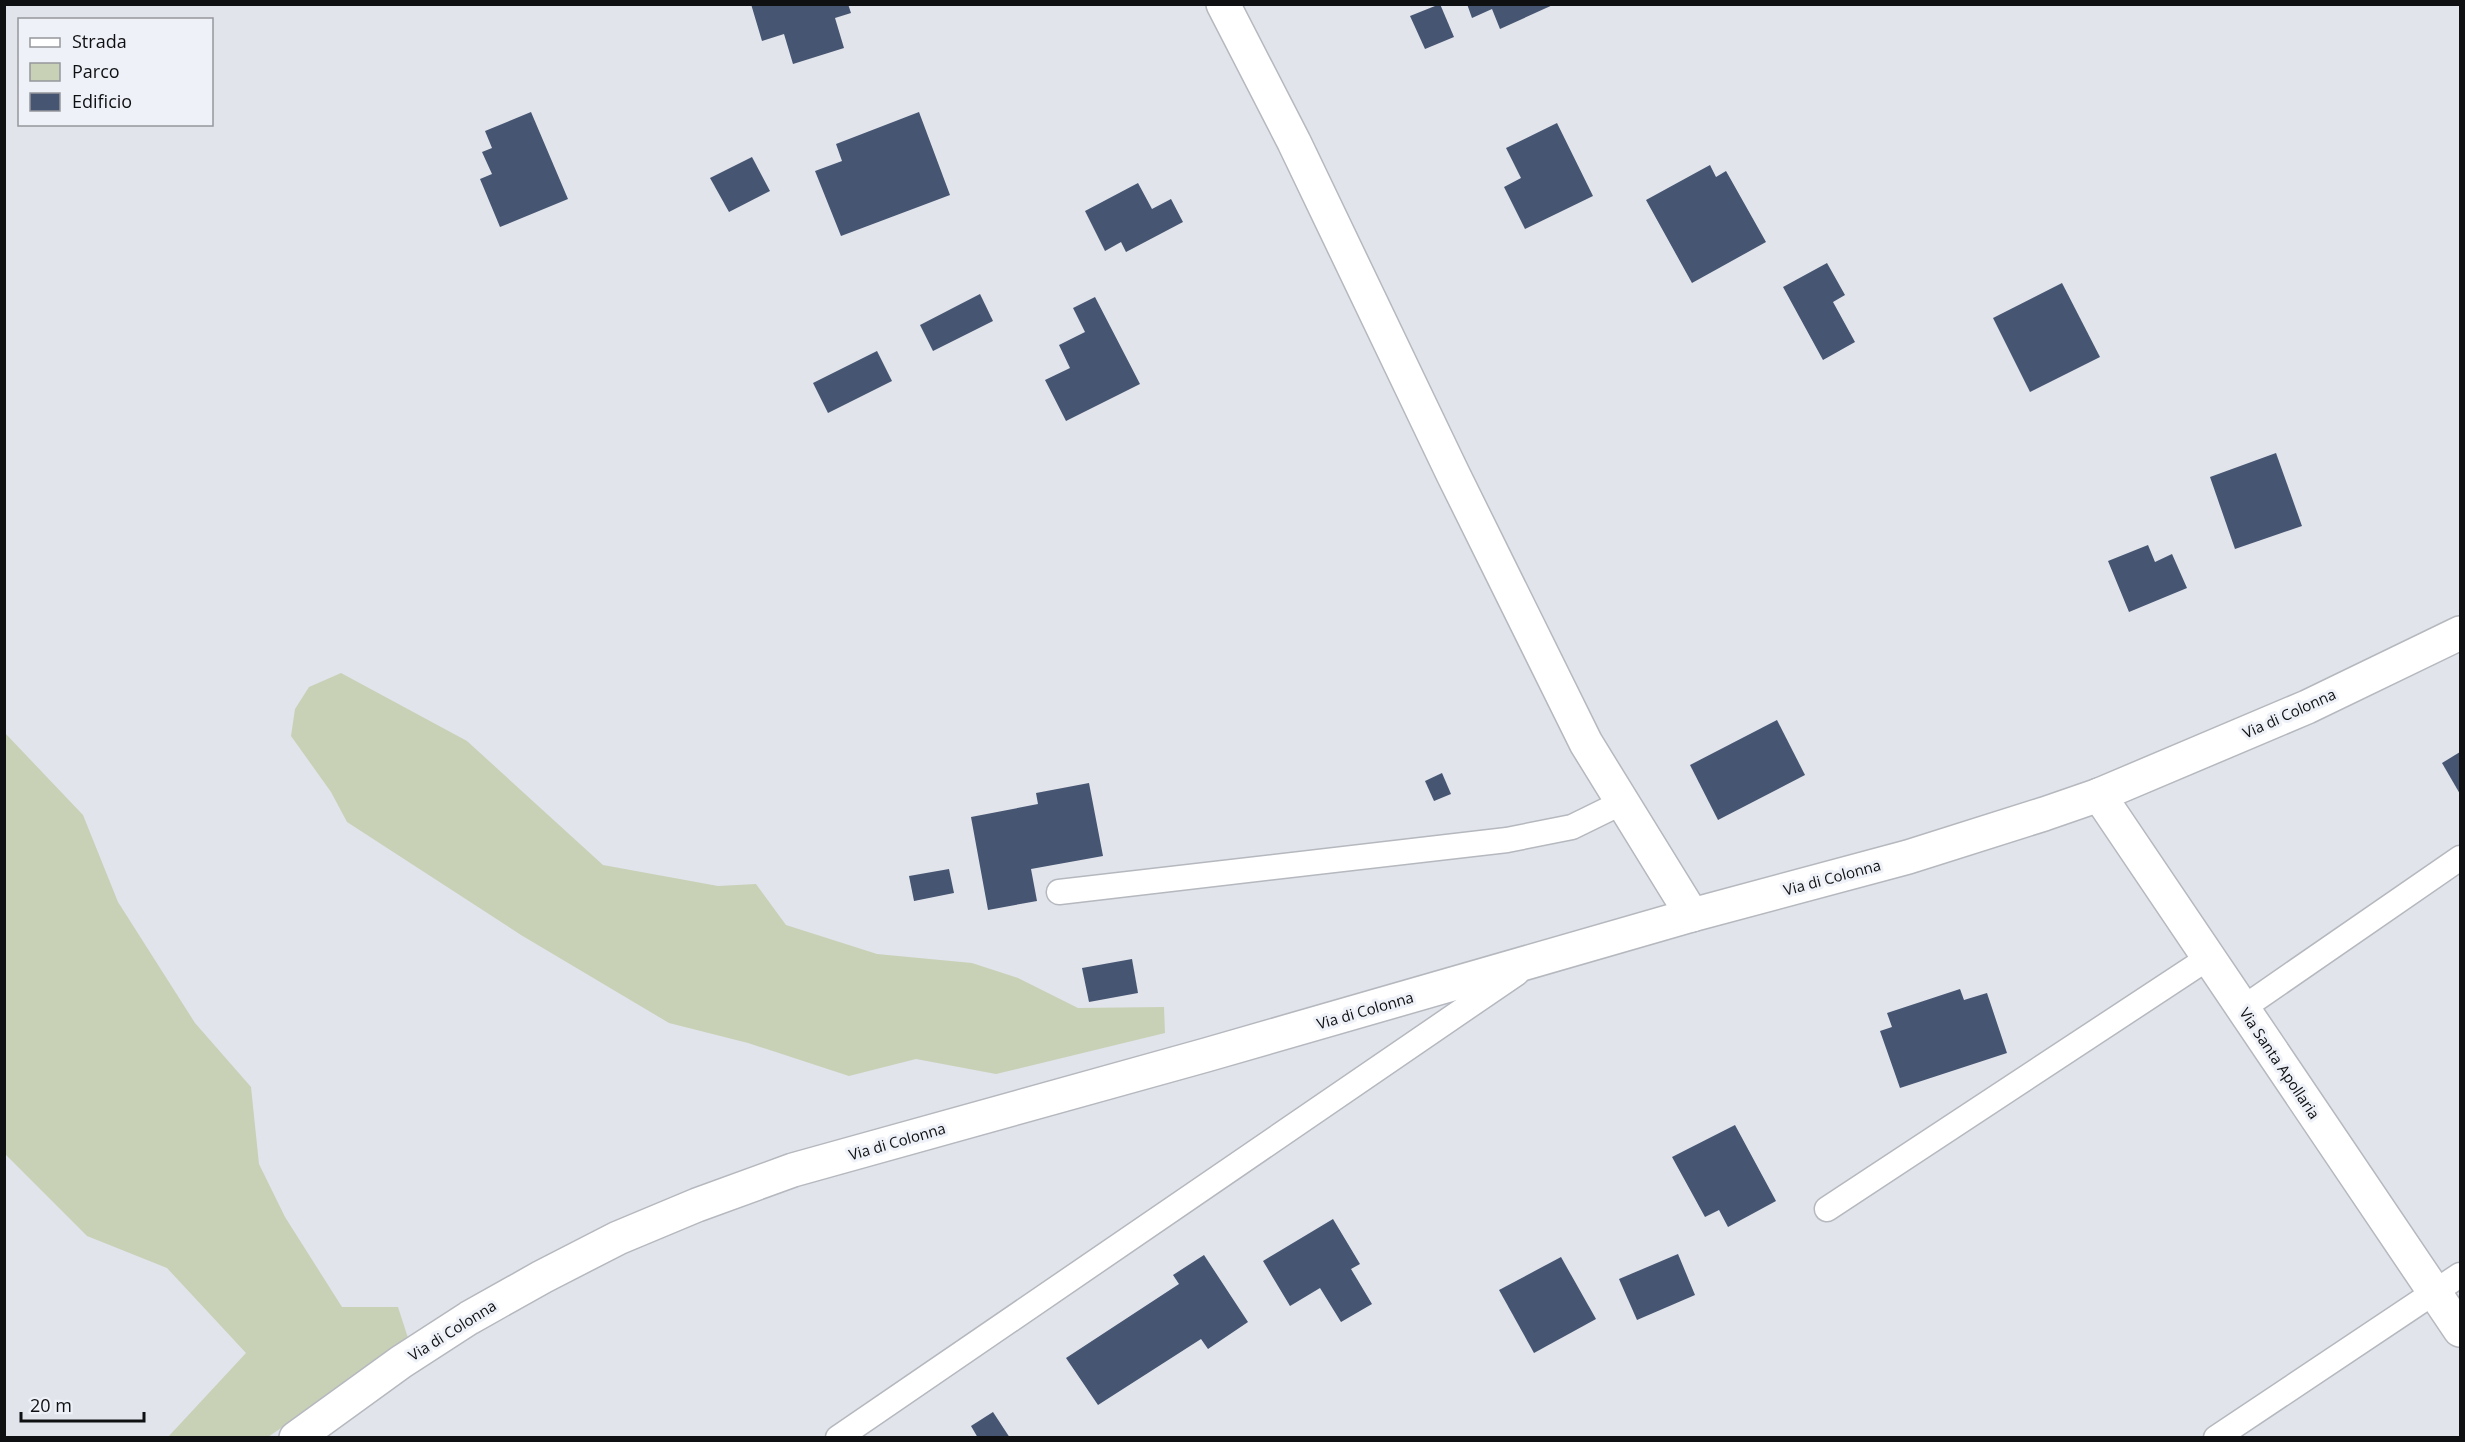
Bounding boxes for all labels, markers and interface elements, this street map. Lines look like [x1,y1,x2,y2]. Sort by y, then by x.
legend [18,18,213,126]
text: Strada [72,29,127,53]
text: Parco [72,59,120,83]
text: Edificio [72,89,132,113]
street label: Via di Colonna [2239,684,2339,742]
street label: Via di Colonna [1781,854,1883,900]
street label: Via di Colonna [1314,987,1416,1033]
street label: Via Santa Apollaria [2235,1003,2325,1123]
street label: Via di Colonna [846,1118,948,1164]
street label: Via di Colonna [404,1295,500,1365]
scale bar [21,1385,144,1423]
text: 20 m [30,1393,72,1417]

